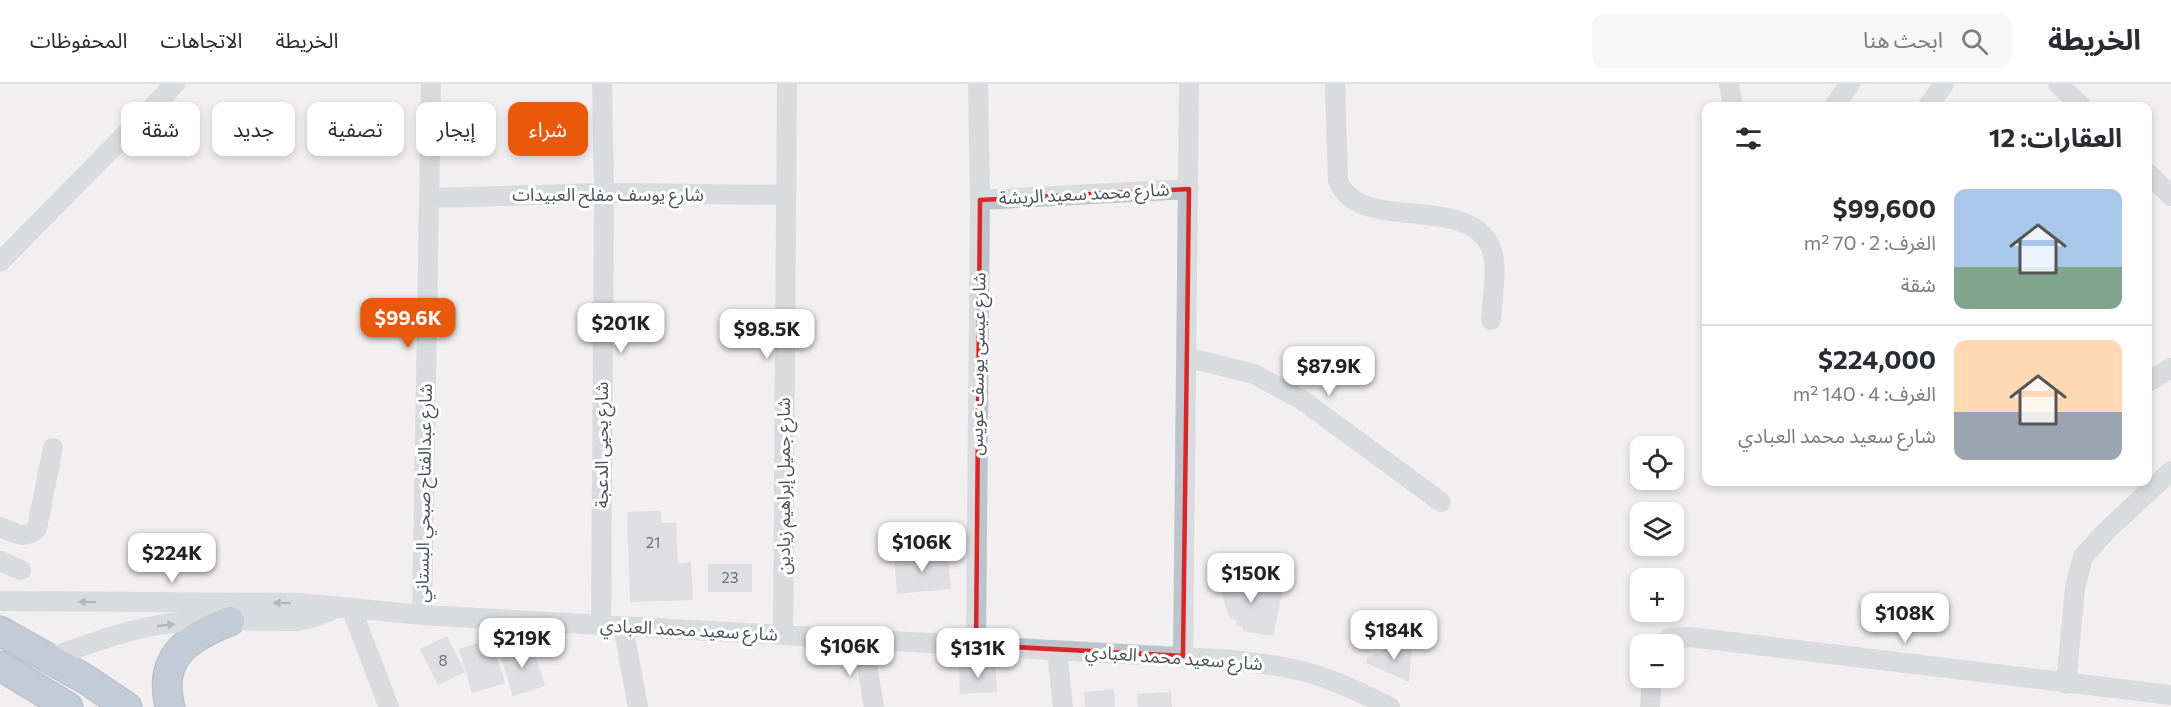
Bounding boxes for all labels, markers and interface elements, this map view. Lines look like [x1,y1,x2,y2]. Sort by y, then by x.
search box [1592,14,2012,68]
text: الخريطة [2048,22,2141,56]
icon: search [1958,25,1991,58]
text: ابحث هنا [1863,26,1943,53]
text: المحفوظات [30,27,127,52]
text: الاتجاهات [160,27,242,52]
text: الخريطة [275,27,338,52]
chip: شقة [121,102,200,156]
chip: جديد [212,102,295,156]
chip: تصفية [307,102,404,156]
chip: إيجار [416,102,496,156]
chip: شراء [508,102,588,156]
text: العقارات: 12 [1989,121,2122,152]
icon: filters [1732,122,1765,155]
street label: شارع محمد سعيد الريشة [998,178,1170,212]
street label: شارع يوسف مفلح العبيدات [512,183,704,209]
text: $99,600 [1833,192,1936,223]
icon: home [2002,213,2074,285]
text: الغرف: 2 · 70 m² [1804,230,1936,254]
street label: شارع عيسى يوسف عويس [964,272,994,456]
text: شقة [1901,272,1936,296]
pin: $99.6K [359,298,457,349]
pin: $201K [579,303,663,354]
text: $99.6K [374,305,442,329]
pin: $98.5K [718,309,816,360]
text: $201K [591,310,651,334]
text: $98.5K [734,316,800,340]
text: $224,000 [1818,343,1936,374]
pin: $87.9K [1280,346,1378,397]
text: $87.9K [1297,353,1361,377]
icon: home [2002,364,2074,436]
text: الغرف: 4 · 140 m² [1793,381,1936,405]
street label: شارع يحيى الدعجة [590,382,616,508]
street label: شارع عبدالفتاح صبحي البستاني [410,383,440,603]
street label: شارع جميل إبراهيم زيادين [772,397,798,575]
text: شارع سعيد محمد العبادي [1738,423,1936,447]
map controls [1630,436,1684,688]
button: locate [1630,436,1684,490]
button: layers [1630,502,1684,556]
pin: $106K [880,522,964,573]
text: $106K [892,529,952,553]
pin: $224K [130,533,214,584]
house number: 21 [646,533,660,551]
text: $224K [142,540,202,564]
pin: $150K [1209,553,1293,604]
text: $150K [1221,560,1281,584]
house number: 23 [722,568,738,586]
button: + [1630,568,1684,622]
pin: $108K [1863,593,1947,644]
one-way arrow [78,597,97,607]
one-way arrow [273,598,292,608]
text: $108K [1875,600,1935,624]
pin: $184K [1352,610,1436,661]
street label: شارع سعيد محمد العبادي [599,613,779,649]
text: $184K [1364,617,1424,641]
pin: $219K [480,618,564,669]
one-way arrow [157,620,176,630]
text: $219K [493,625,551,649]
pin: $106K [808,626,892,677]
pin: $131K [936,628,1020,679]
text: $106K [820,633,880,657]
button: − [1630,634,1684,688]
text: $131K [950,635,1006,659]
street label: شارع سعيد محمد العبادي [1084,640,1264,678]
house number: 8 [438,651,448,669]

